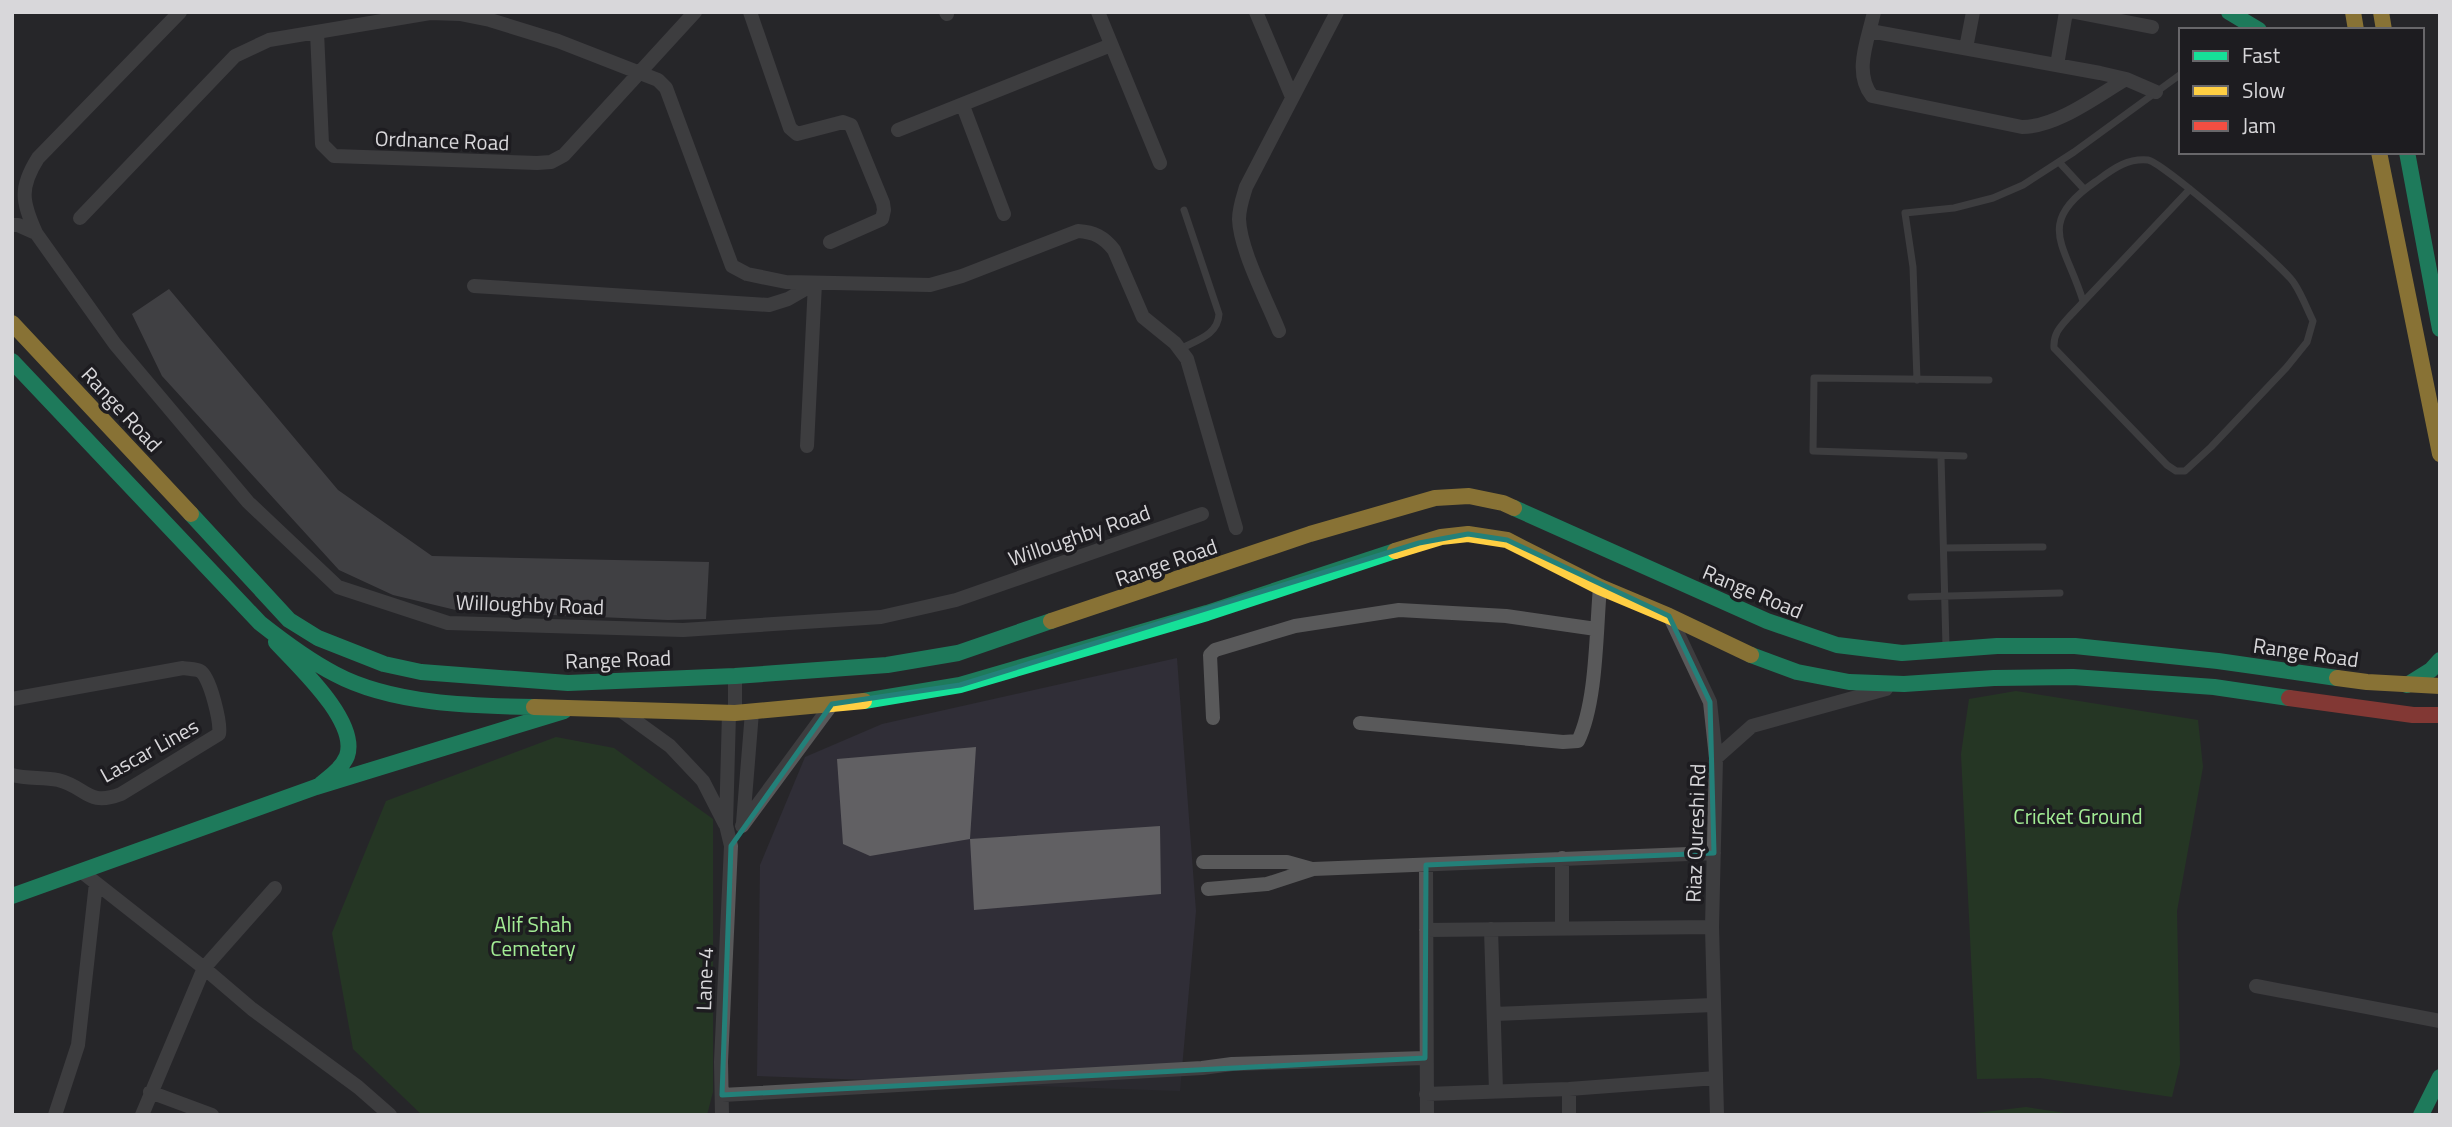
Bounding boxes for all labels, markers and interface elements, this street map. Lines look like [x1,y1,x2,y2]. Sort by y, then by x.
legend [2179,28,2424,154]
text: Fast [2242,39,2281,71]
text: Slow [2242,74,2285,106]
text: Jam [2242,109,2276,141]
street label: Ordnance Road [374,122,510,158]
street label: Range Road [74,359,170,459]
street label: Willoughby Road [1004,496,1154,574]
street label: Range Road [1111,530,1221,594]
street label: Range Road [1698,556,1808,626]
street label: Willoughby Road [455,585,605,623]
street label: Range Road [2251,629,2361,675]
street label: Range Road [564,641,672,677]
street label: Lascar Lines [94,710,204,790]
street label: Riaz Qureshi Rd [1677,763,1713,903]
park label: Cricket Ground [2013,800,2143,832]
park label: Alif Shah Cemetery [490,908,576,964]
street label: Lane-4 [687,947,721,1011]

